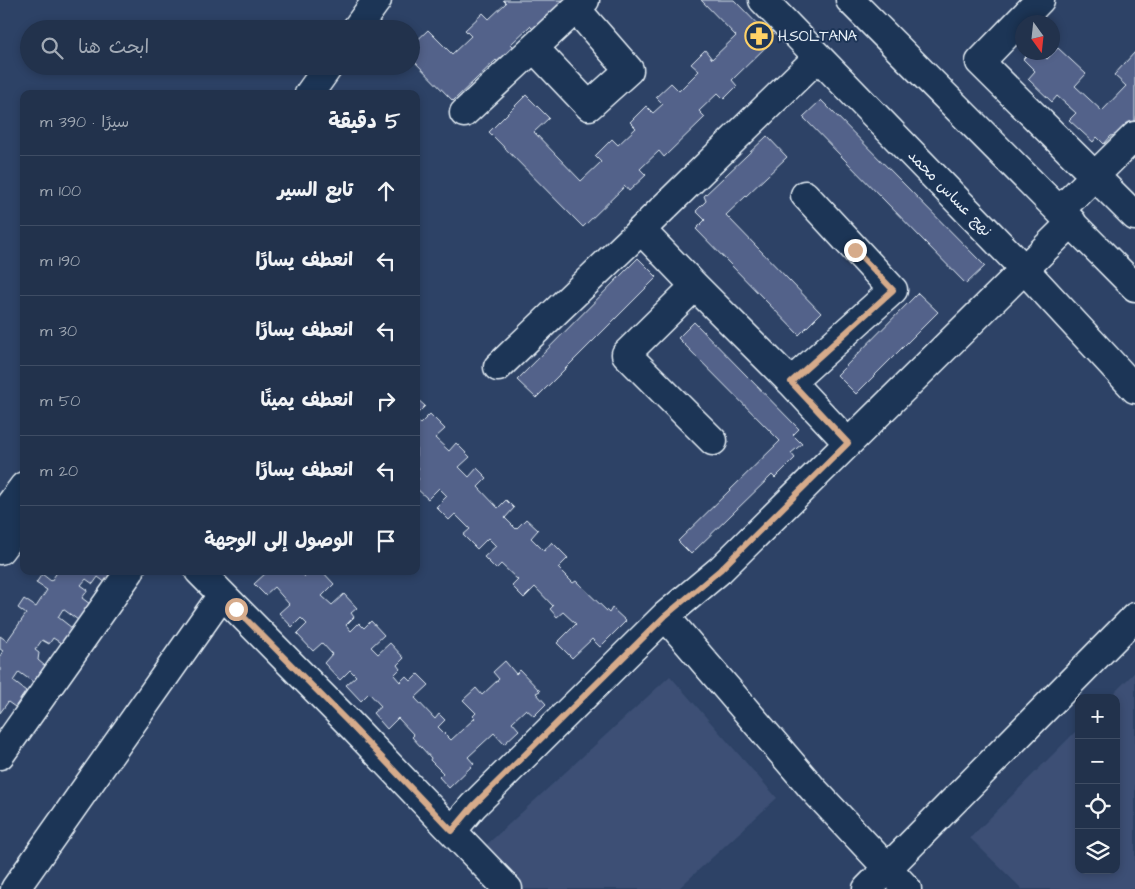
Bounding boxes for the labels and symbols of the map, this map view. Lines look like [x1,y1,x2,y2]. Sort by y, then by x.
north arrow [1015,15,1060,60]
pharmacy icon: H.SOLTANA [744,21,774,51]
place label: H.SOLTANA [778,26,858,47]
street label: نهج عساس محمد [903,145,996,241]
route end [844,239,867,262]
route start [225,598,248,621]

